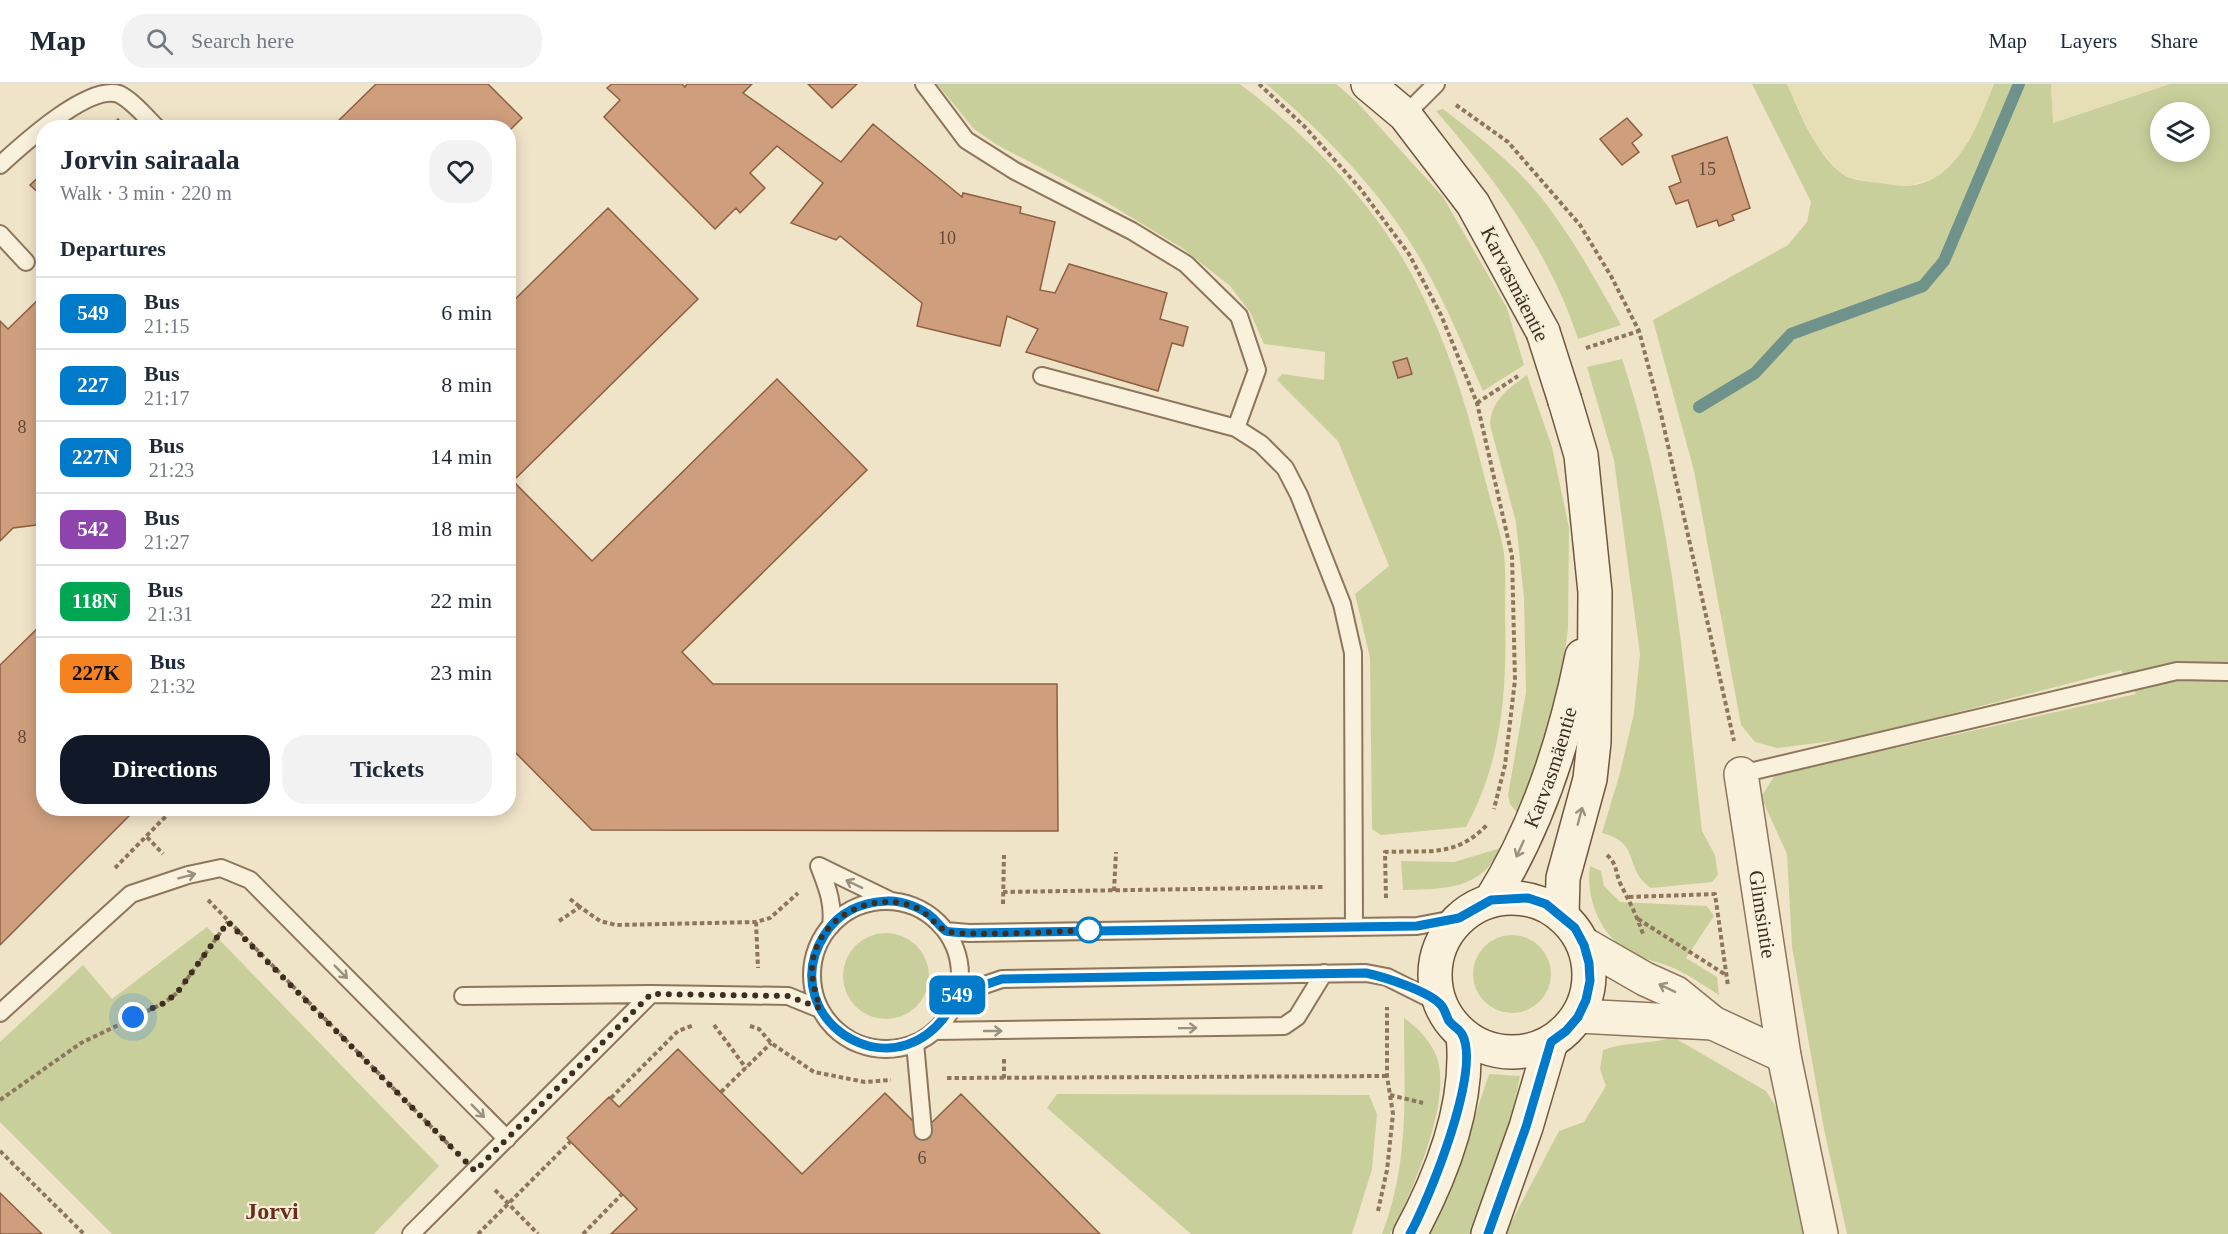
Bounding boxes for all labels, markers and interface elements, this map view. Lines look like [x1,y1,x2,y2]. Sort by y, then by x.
search box [122,14,542,68]
text: Map [30,25,86,56]
icon: search [143,25,176,58]
text: Search here [191,28,294,53]
text: Map [1989,29,2027,53]
text: Layers [2060,29,2117,53]
text: Share [2150,29,2198,53]
map controls [2150,102,2210,162]
button: layers [2150,102,2210,162]
button: heart [429,140,492,203]
text: Jorvin sairaala [60,144,240,175]
house number: 15 [1698,159,1716,179]
text: Walk · 3 min · 220 m [60,182,232,204]
street label: Karvasmäentie [1476,222,1554,346]
house number: 10 [938,228,956,248]
text: Departures [60,236,166,261]
text: Bus [144,289,179,314]
text: 6 min [441,300,492,325]
text: 549 [77,301,109,325]
text: 21:15 [144,315,190,337]
text: Bus [144,361,179,386]
text: 8 min [441,372,492,397]
text: 227 [77,373,109,397]
text: 21:17 [144,387,190,409]
house number: 8 [18,417,27,437]
text: Bus [149,433,184,458]
text: 14 min [430,444,492,469]
text: 227N [72,445,119,469]
text: 21:23 [149,459,194,481]
text: Bus [144,505,179,530]
text: 18 min [430,516,492,541]
text: 542 [77,517,109,541]
text: 21:27 [144,531,190,553]
text: Bus [148,577,183,602]
text: 22 min [430,588,492,613]
text: 118N [72,589,118,613]
text: 21:31 [148,603,193,625]
text: Bus [150,649,185,674]
text: 23 min [430,660,492,685]
text: 227K [72,661,120,685]
text: 21:32 [150,675,195,697]
street label: Karvasmäentie [1519,704,1582,831]
house number: 8 [18,727,27,747]
button: Directions [60,735,270,804]
button: Tickets [282,735,492,804]
one-way arrow [1574,807,1586,826]
one-way arrow [1514,840,1525,858]
one-way arrow [177,869,196,881]
street label: Glimsintie [1744,869,1781,960]
one-way arrow [845,878,863,890]
unlabelled marker [1076,917,1102,943]
one-way arrow [333,965,348,979]
line badge: 549 [922,976,992,1014]
one-way arrow [1658,981,1676,993]
text: 549 [941,983,973,1007]
your location [118,1002,148,1032]
one-way arrow [1177,1022,1197,1033]
one-way arrow [982,1025,1002,1037]
one-way arrow [470,1103,485,1118]
house number: 6 [918,1148,927,1168]
district label: Jorvi [245,1198,299,1224]

